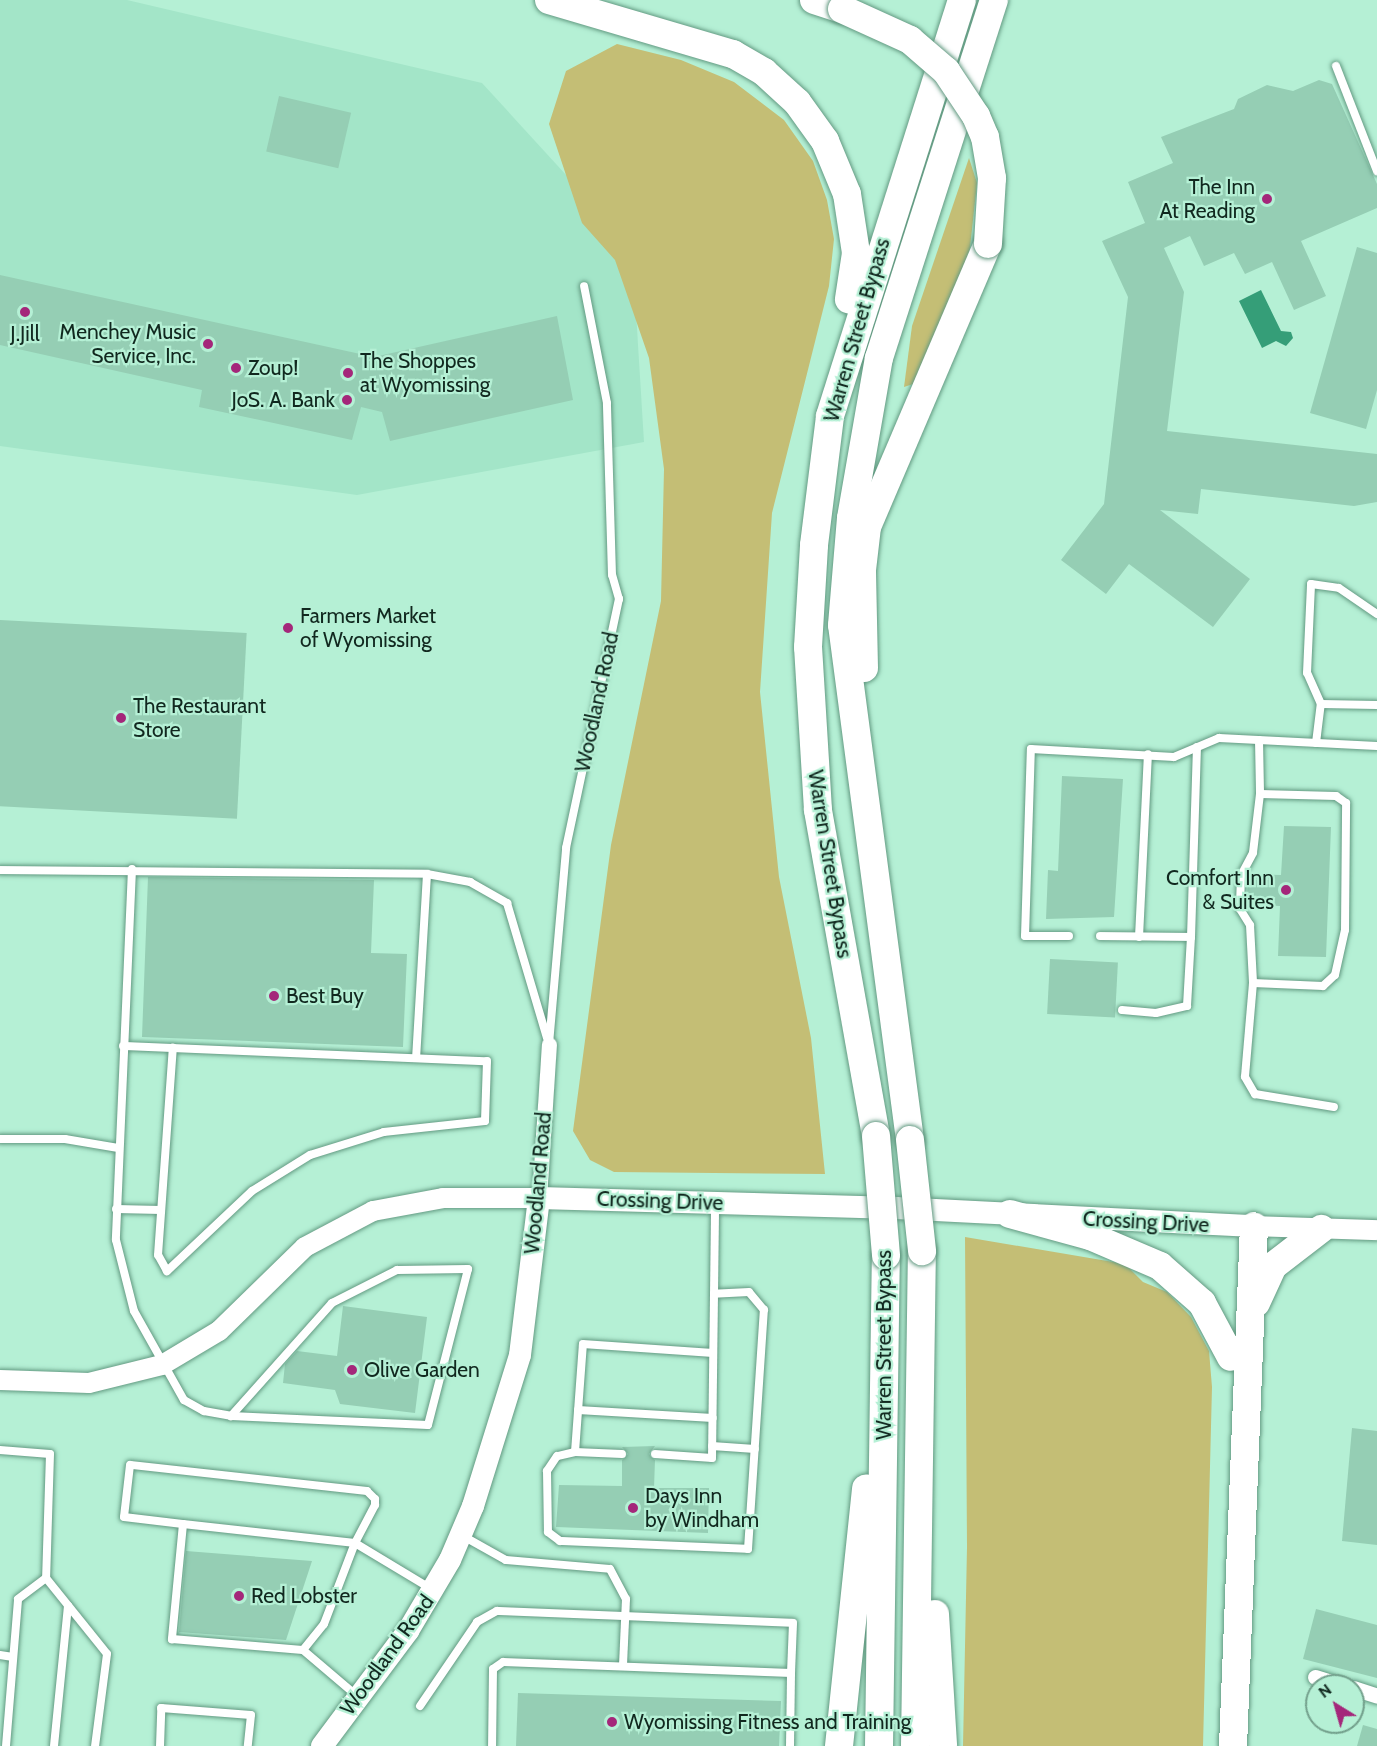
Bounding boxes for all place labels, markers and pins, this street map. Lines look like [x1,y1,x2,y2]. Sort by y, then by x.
place label: The Inn At Reading [1159,174,1255,224]
marker: The Inn At Reading [1260,192,1274,206]
marker: J.Jill [18,305,32,319]
place label: Menchey Music Service, Inc. [59,319,196,369]
place label: J.Jill [10,321,40,347]
marker: Menchey Music Service, Inc. [201,337,215,351]
place label: The Shoppes at Wyomissing [360,348,490,398]
place label: Zoup! [248,355,298,381]
marker: Zoup! [229,361,243,375]
marker: The Shoppes at Wyomissing [341,366,355,380]
place label: JoS. A. Bank [232,387,335,413]
marker: JoS. A. Bank [340,393,354,407]
place label: Farmers Market of Wyomissing [300,603,436,653]
marker: Farmers Market of Wyomissing [281,621,295,635]
place label: The Restaurant Store [133,693,266,743]
marker: The Restaurant Store [114,711,128,725]
place label: Comfort Inn & Suites [1166,865,1274,915]
marker: Comfort Inn & Suites [1279,883,1293,897]
place label: Best Buy [286,983,364,1009]
marker: Best Buy [267,989,281,1003]
place label: Olive Garden [364,1357,480,1383]
marker: Olive Garden [345,1363,359,1377]
place label: Days Inn by Windham [645,1483,759,1533]
marker: Days Inn by Windham [626,1501,640,1515]
place label: Red Lobster [251,1583,357,1609]
marker: Red Lobster [232,1589,246,1603]
place label: Wyomissing Fitness and Training [624,1709,911,1735]
marker: Wyomissing Fitness and Training [605,1715,619,1729]

